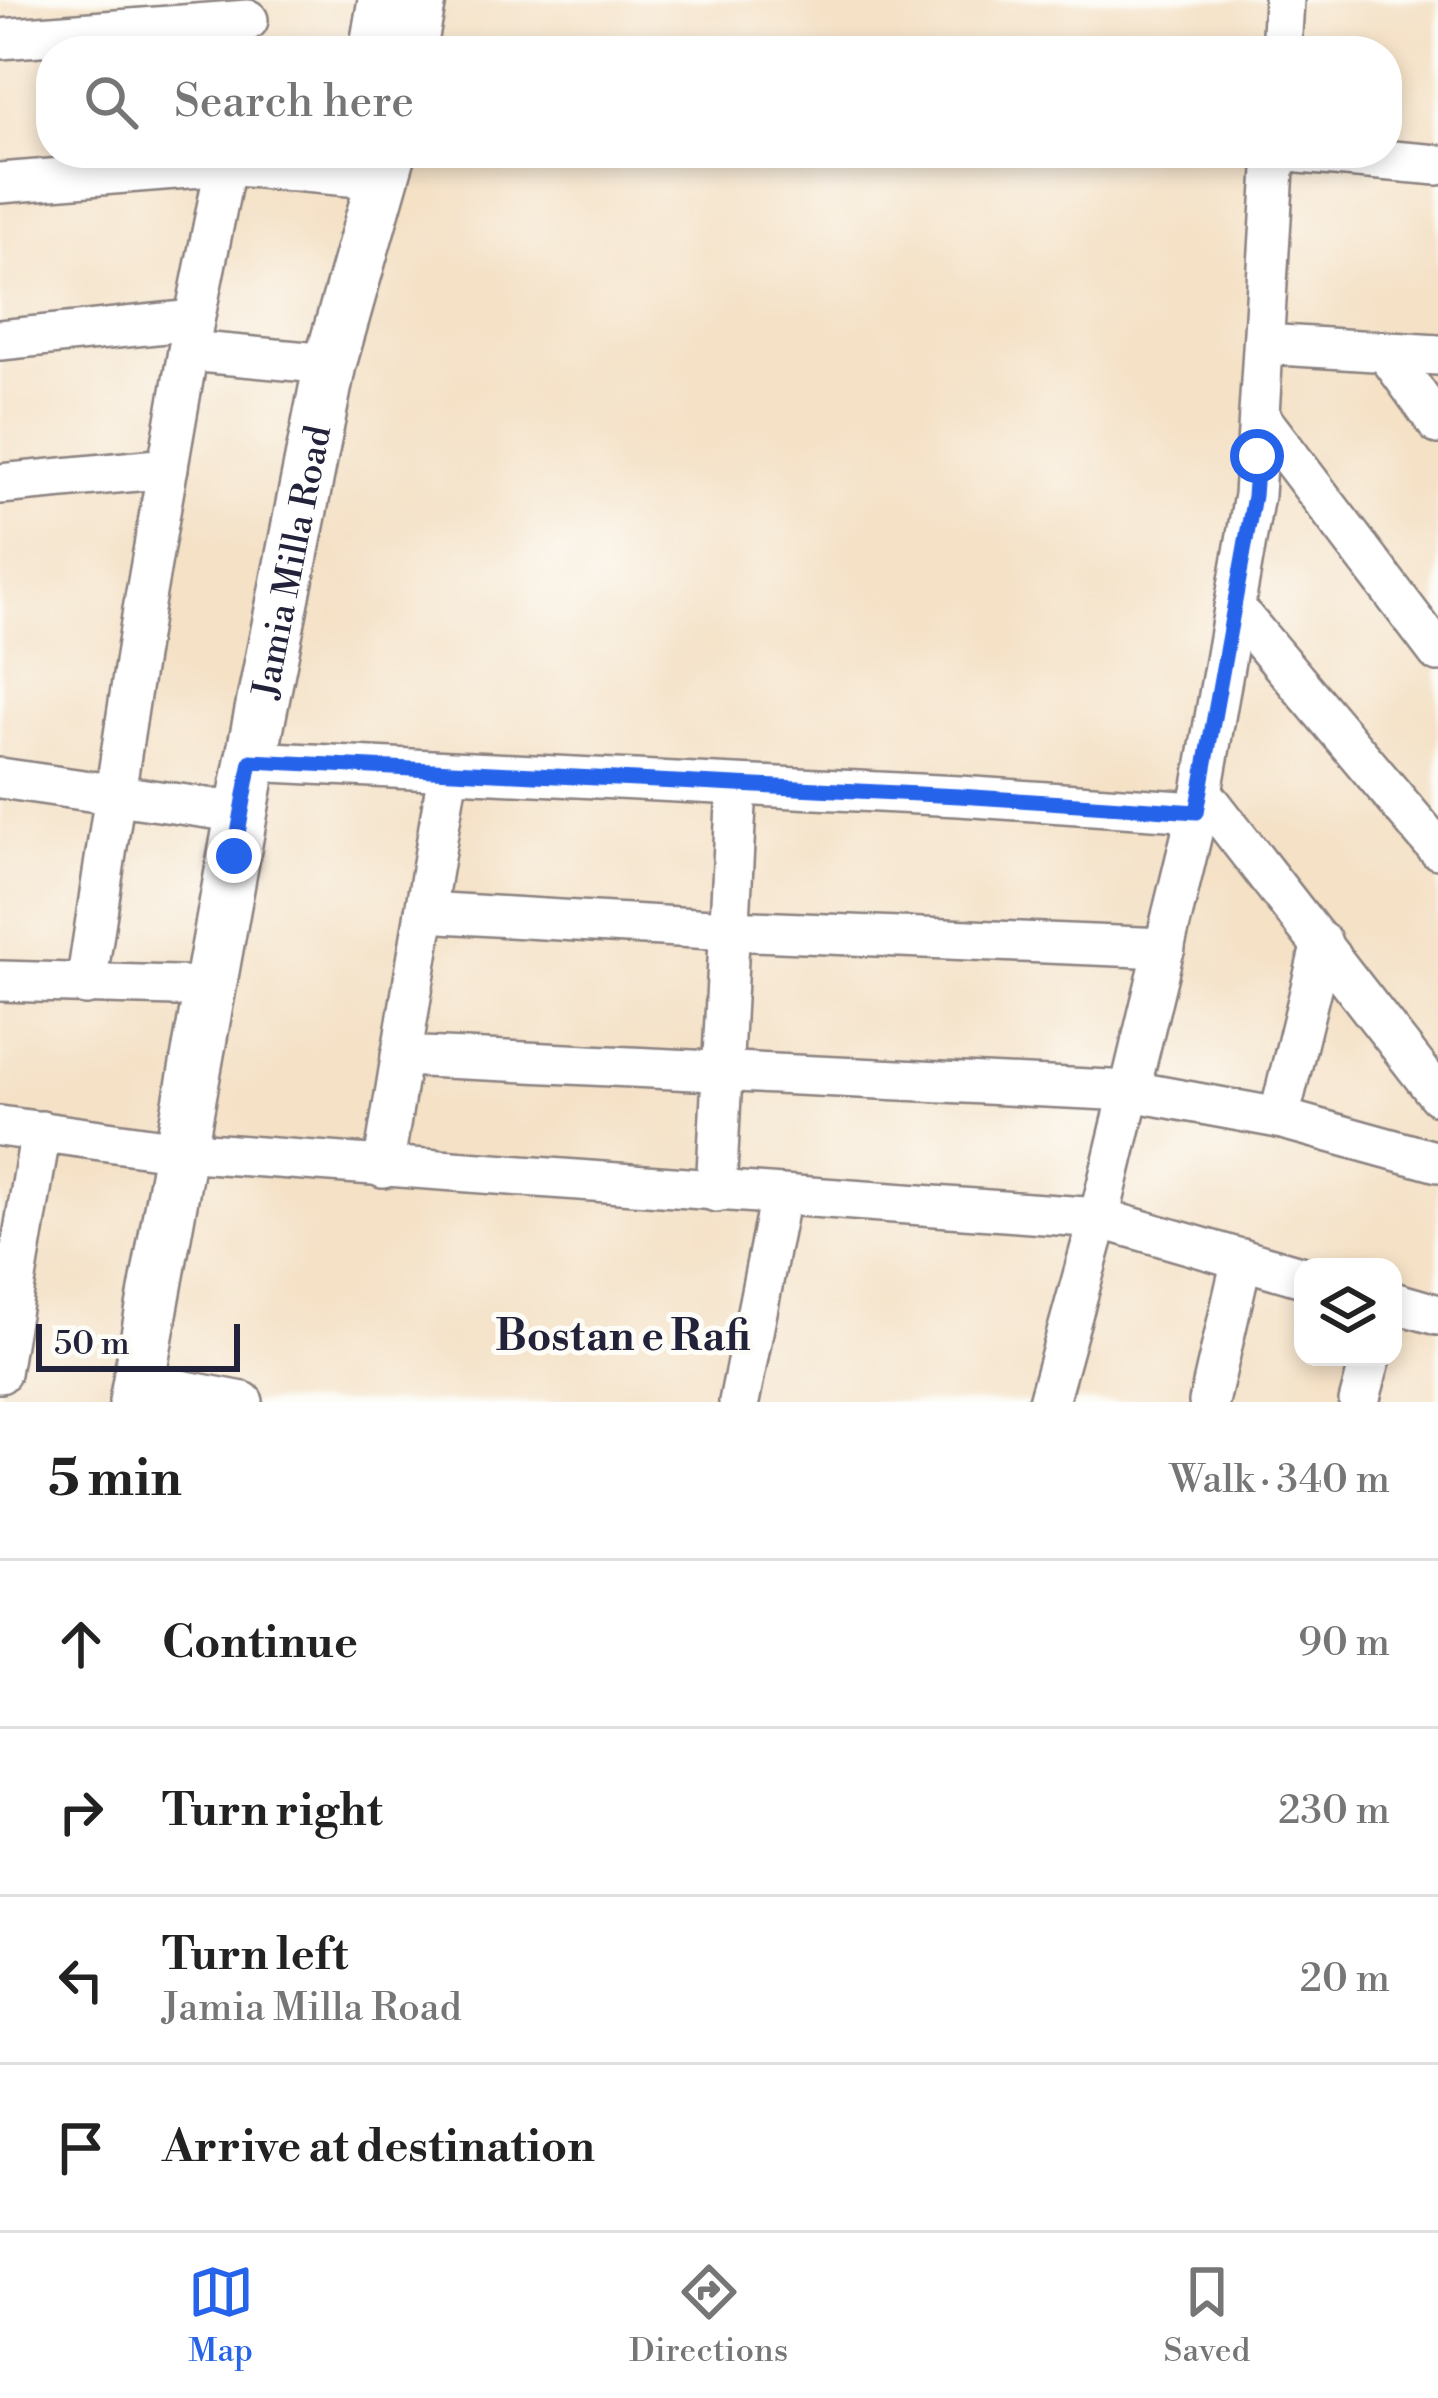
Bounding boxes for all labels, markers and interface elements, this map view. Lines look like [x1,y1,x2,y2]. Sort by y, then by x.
search box [36,36,1402,168]
icon: search [78,69,144,135]
text: Search here [174,74,414,131]
street label: Jamia Milla Road [244,421,342,704]
route start [1230,429,1284,483]
route end [207,829,261,883]
map controls [1294,1258,1402,1366]
button: layers [1294,1258,1402,1366]
district label: Bostan e Rafi [495,1311,751,1364]
scale bar [36,1318,240,1371]
text: 50 m [54,1324,130,1365]
text: 5 min [48,1448,182,1512]
text: Walk · 340 m [1170,1456,1390,1505]
icon: ahead [48,1611,114,1677]
text: Continue [162,1615,358,1672]
text: 90 m [1298,1619,1390,1668]
icon: right [48,1779,114,1845]
text: Turn right [162,1783,383,1840]
text: 230 m [1278,1787,1390,1836]
text: Turn left [162,1927,348,1984]
icon: left [48,1947,114,2013]
text: 20 m [1300,1955,1390,2004]
text: Jamia Milla Road [162,1984,462,2033]
icon: arrive [48,2115,114,2181]
text: Arrive at destination [162,2119,595,2176]
tab: Map [188,2259,254,2372]
tab: Directions [629,2259,788,2372]
tab: Saved [1164,2259,1250,2372]

